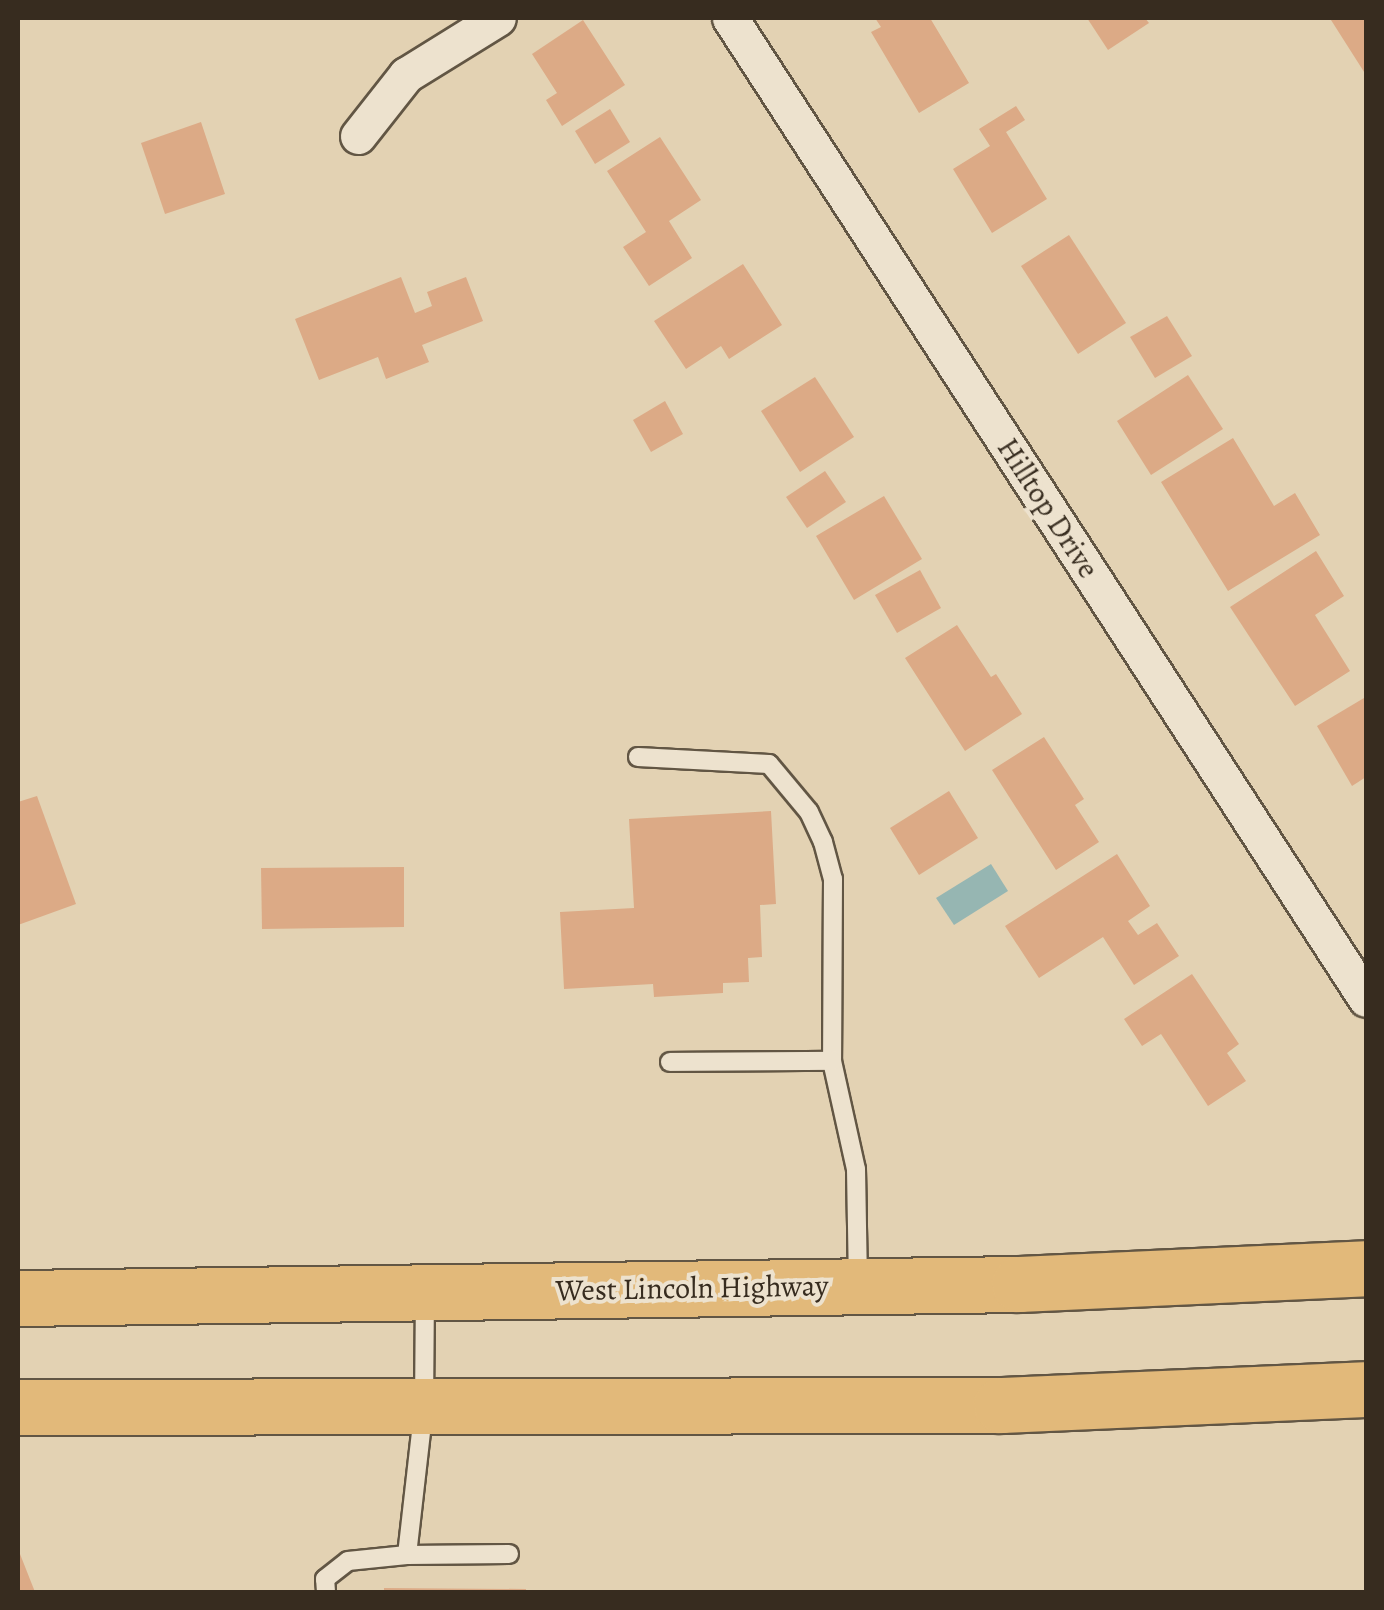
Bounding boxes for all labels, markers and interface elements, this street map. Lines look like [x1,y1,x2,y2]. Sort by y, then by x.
street label: Hilltop Drive [989,431,1107,585]
street label: West Lincoln Highway [555,1268,829,1308]

